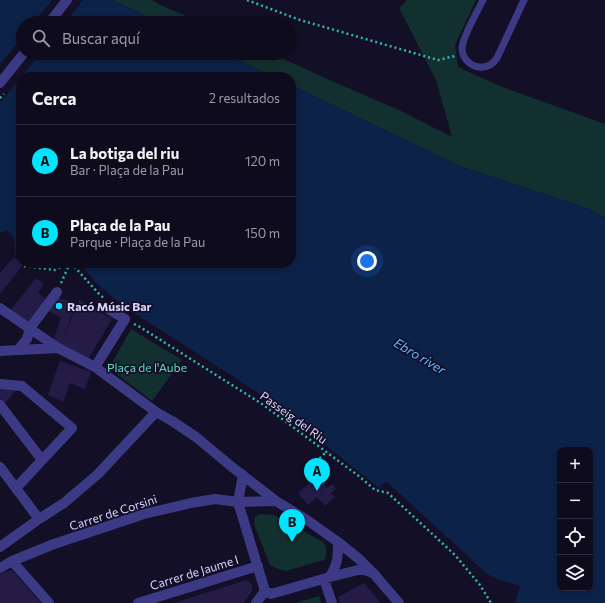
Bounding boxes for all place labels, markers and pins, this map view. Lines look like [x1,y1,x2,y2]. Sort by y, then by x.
place label: Racó Músic Bar [67,299,151,313]
marker: Racó Músic Bar [54,301,64,311]
pin: A [304,458,330,491]
pin: B [279,509,305,542]

